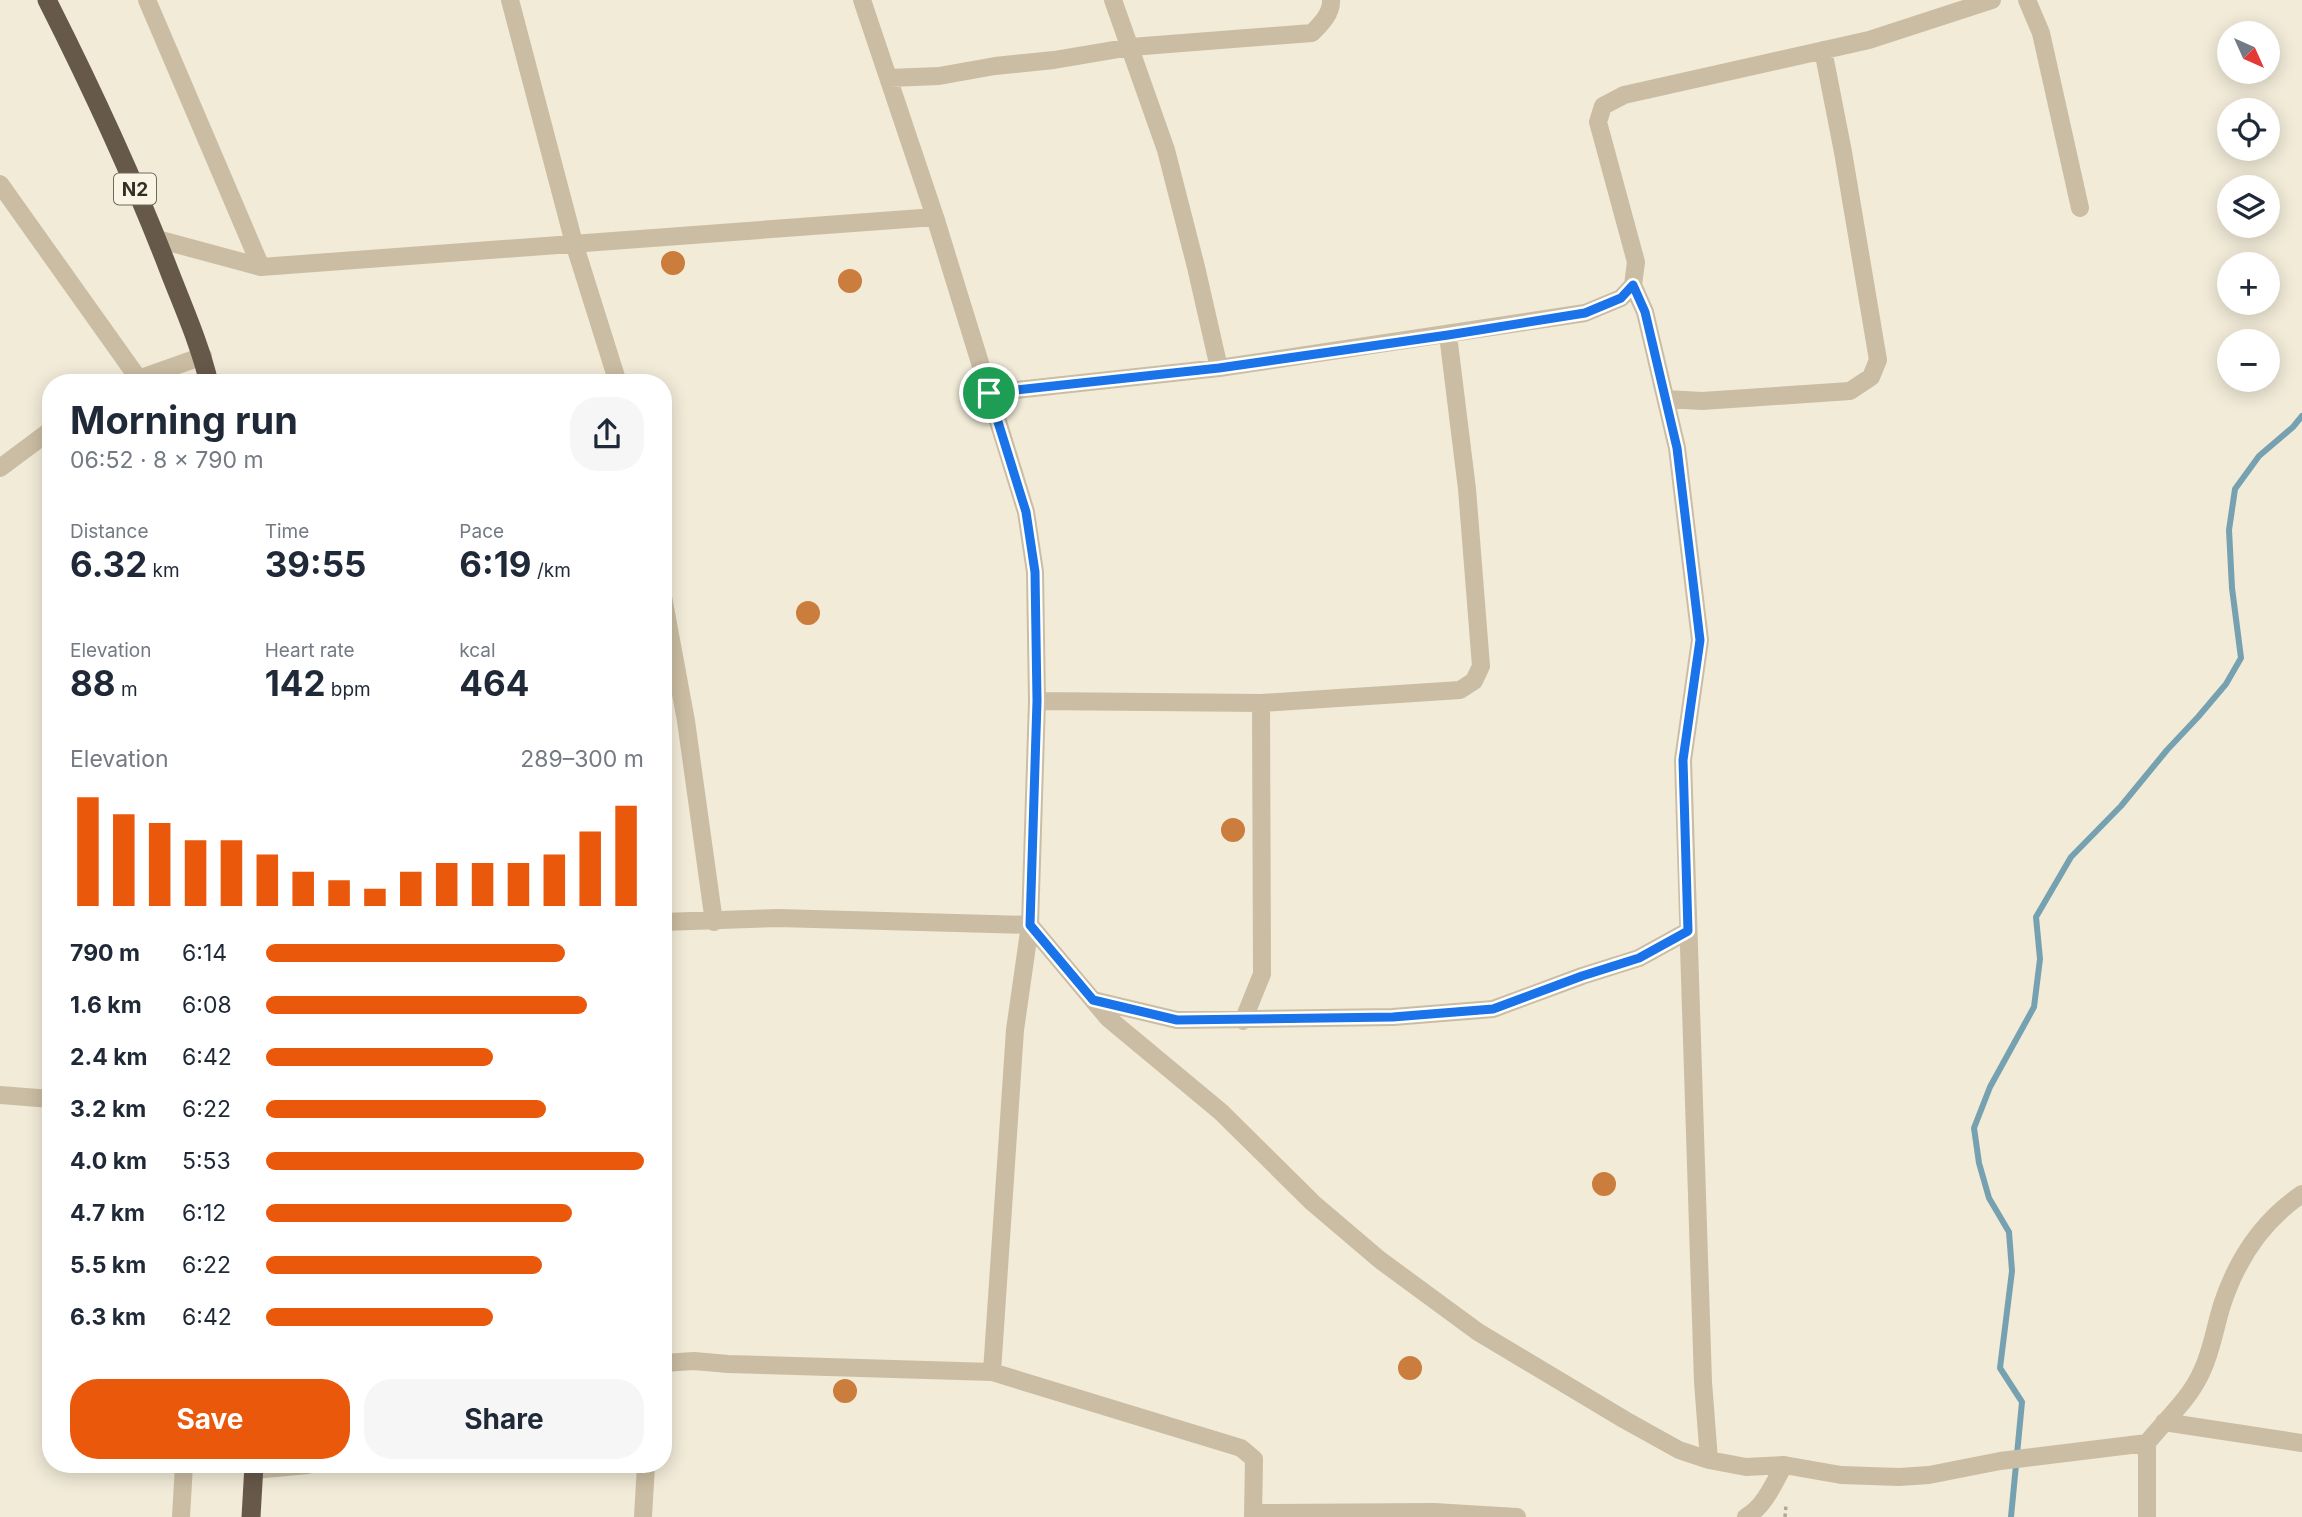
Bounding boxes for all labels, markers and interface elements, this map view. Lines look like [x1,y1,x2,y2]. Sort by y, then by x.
north arrow [2217,21,2280,84]
map controls [2217,21,2280,392]
button: locate [2217,98,2280,161]
road number: N2 [114,174,156,204]
button: layers [2217,175,2280,238]
button: + [2217,252,2280,315]
button: − [2217,329,2280,392]
pin [959,363,1019,423]
icon: arrive [970,374,1008,412]
text: Morning run [70,397,298,443]
button: share [570,397,644,471]
text: 06:52 · 8 × 790 m [70,446,264,474]
text: Distance [70,520,148,543]
text: Time [265,520,309,543]
text: Pace [459,520,504,543]
text: 6.32 [70,543,147,585]
text: 39:55 [265,543,366,585]
text: 6:19 [459,543,532,585]
text: km [147,559,180,582]
text: /km [532,559,571,582]
text: Elevation [70,639,151,662]
text: Heart rate [265,639,355,662]
text: kcal [459,639,496,662]
text: 88 [70,662,116,704]
text: 142 [265,662,325,704]
text: 464 [459,662,529,704]
text: m [116,678,138,701]
text: bpm [325,678,371,701]
text: Elevation [70,745,169,773]
text: 289–300 m [520,745,644,773]
text: 790 m [70,939,140,967]
text: 6:14 [182,939,227,967]
text: 1.6 km [70,991,142,1019]
text: 6:08 [182,991,232,1019]
text: 2.4 km [70,1043,148,1071]
text: 6:42 [182,1043,232,1071]
text: 3.2 km [70,1095,146,1123]
text: 6:22 [182,1095,231,1123]
text: 4.0 km [70,1147,147,1175]
text: 5:53 [182,1147,231,1175]
text: 4.7 km [70,1199,145,1227]
text: 6:12 [182,1199,226,1227]
text: 5.5 km [70,1251,146,1279]
text: 6:22 [182,1251,231,1279]
text: 6.3 km [70,1303,146,1331]
text: 6:42 [182,1303,232,1331]
button: Save [70,1379,350,1459]
button: Share [364,1379,644,1459]

